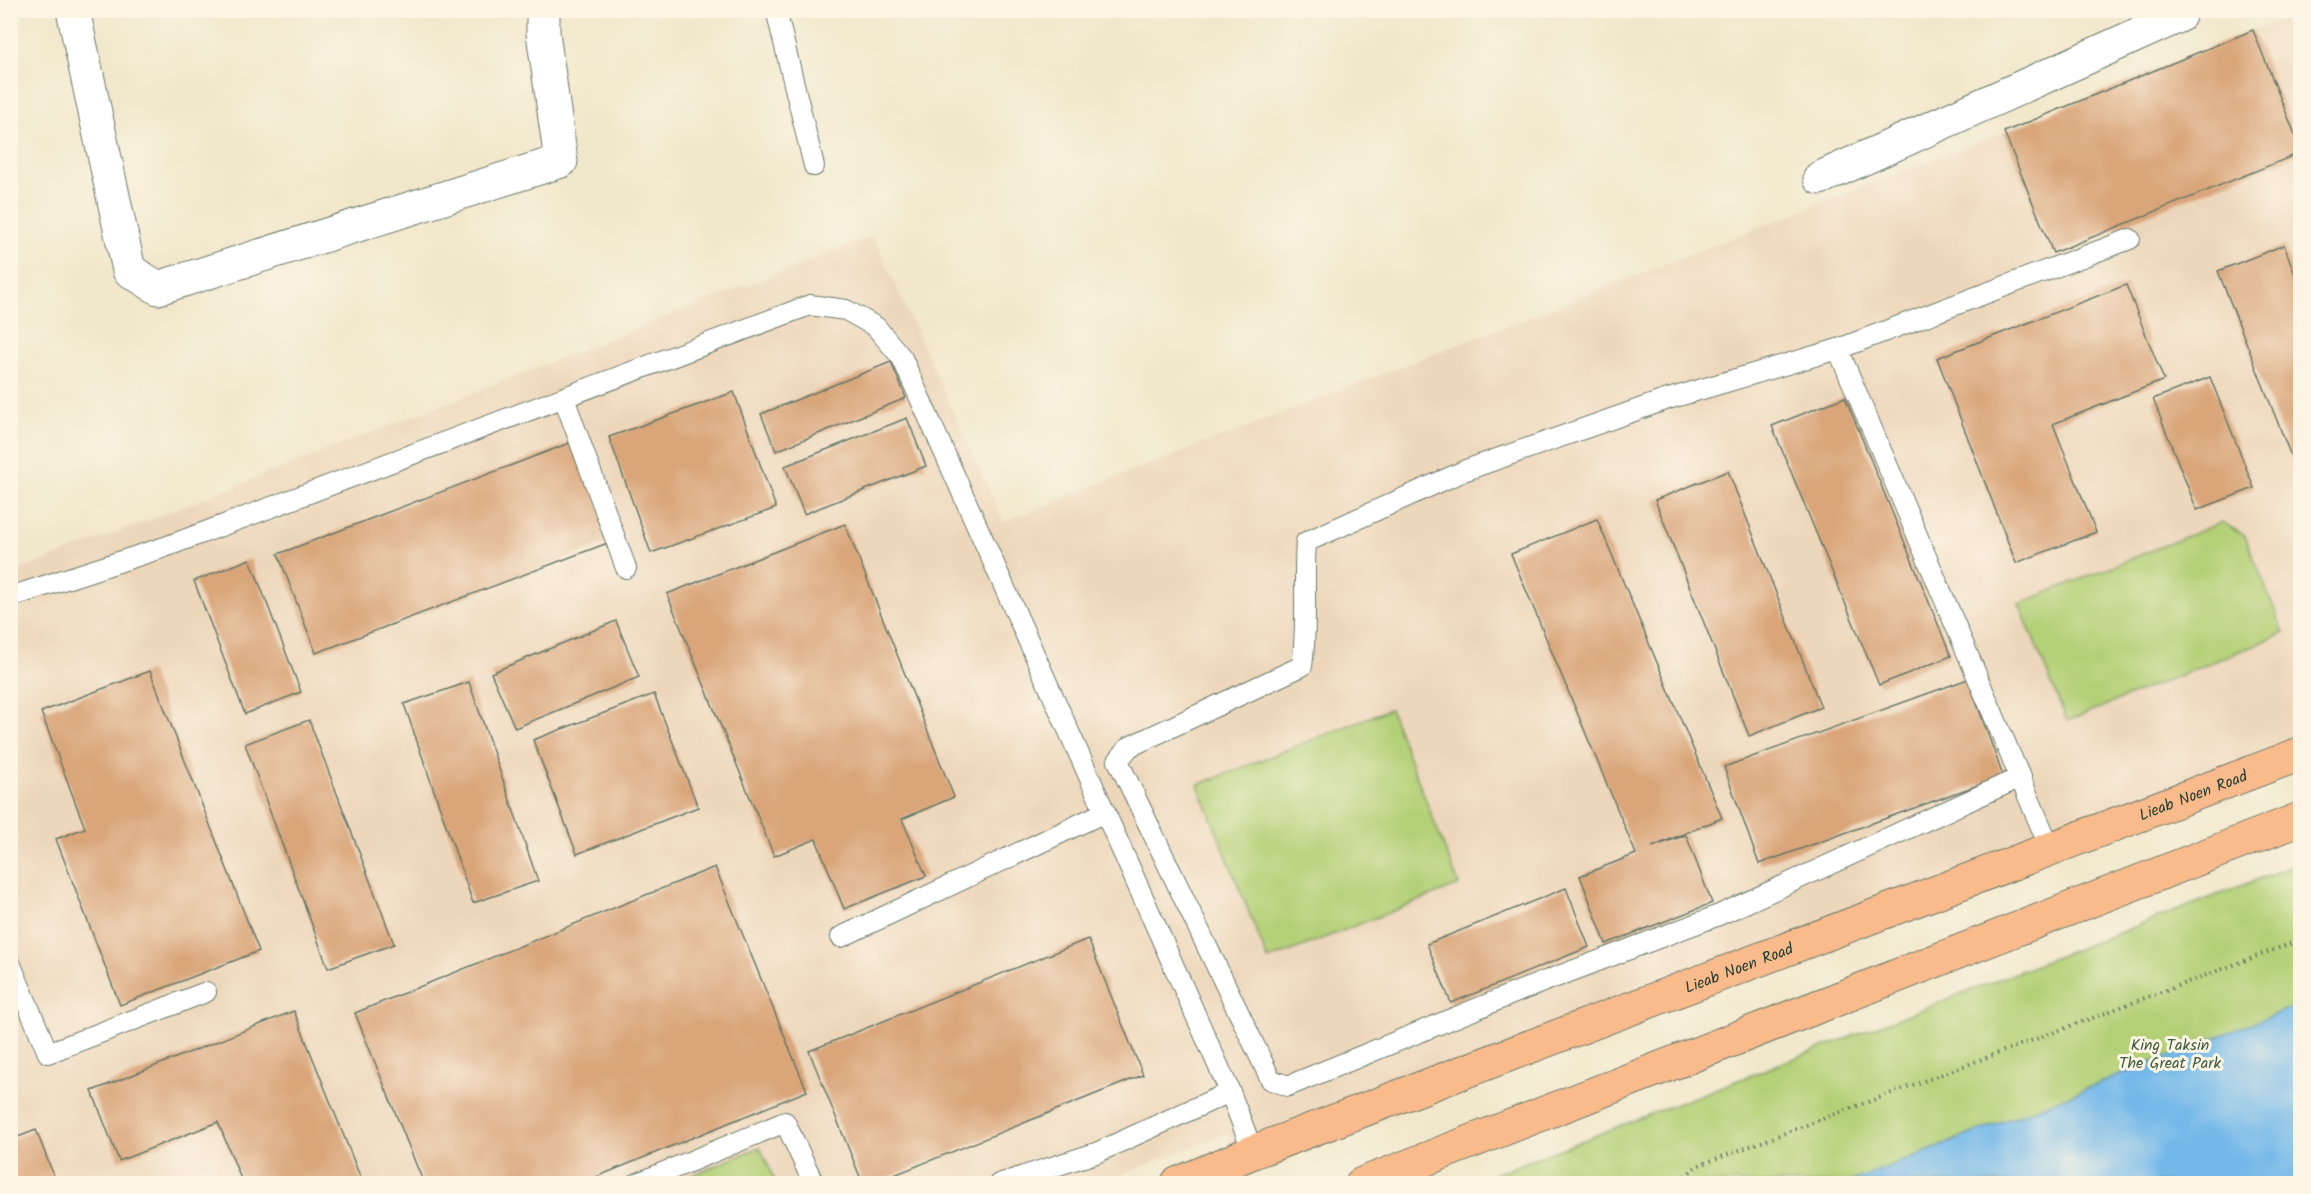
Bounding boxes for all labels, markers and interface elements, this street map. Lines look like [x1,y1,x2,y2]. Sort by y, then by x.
street label: Lieab Noen Road [2136,764,2252,828]
street label: Lieab Noen Road [1681,936,1798,1001]
park label: King Taksin The Great Park [2119,1033,2222,1076]

